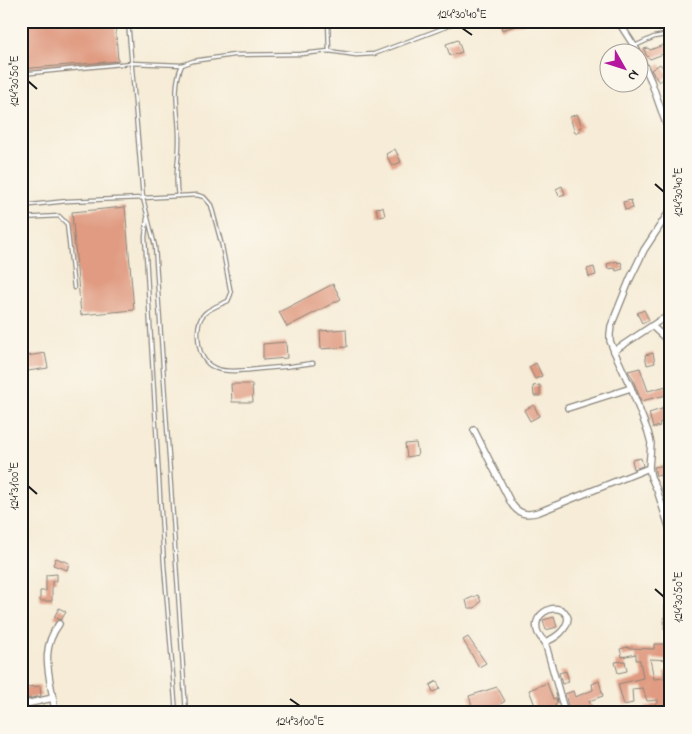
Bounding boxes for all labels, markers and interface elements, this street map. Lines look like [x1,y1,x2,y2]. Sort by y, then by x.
text: 124°30'40"E [437,6,487,24]
north arrow [600,42,650,92]
text: 124°30'50"E [6,55,24,107]
text: N [622,65,644,86]
text: 124°30'40"E [670,167,688,217]
text: 124°31'00"E [6,462,24,510]
text: 124°30'50"E [670,571,688,623]
text: 124°31'00"E [276,713,324,731]

